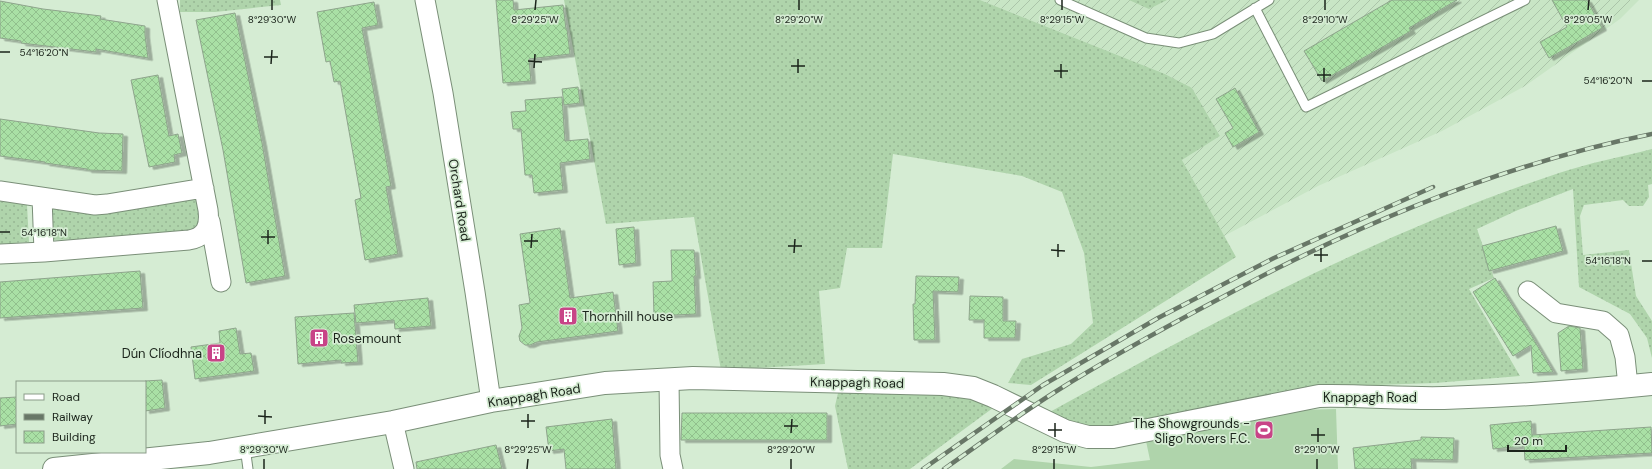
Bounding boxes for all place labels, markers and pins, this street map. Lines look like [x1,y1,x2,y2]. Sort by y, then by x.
building icon: Thornhill house [557,305,579,327]
place label: Thornhill house [582,308,673,325]
building icon: Rosemount [308,327,330,349]
place label: Rosemount [333,330,401,347]
building icon: Dún Clíodhna [205,342,227,364]
place label: Dún Clíodhna [122,345,202,362]
place label: The Showgrounds - Sligo Rovers F.C. [1133,415,1250,447]
sports icon: The Showgrounds - Sligo Rovers F.C. [1253,419,1275,441]

